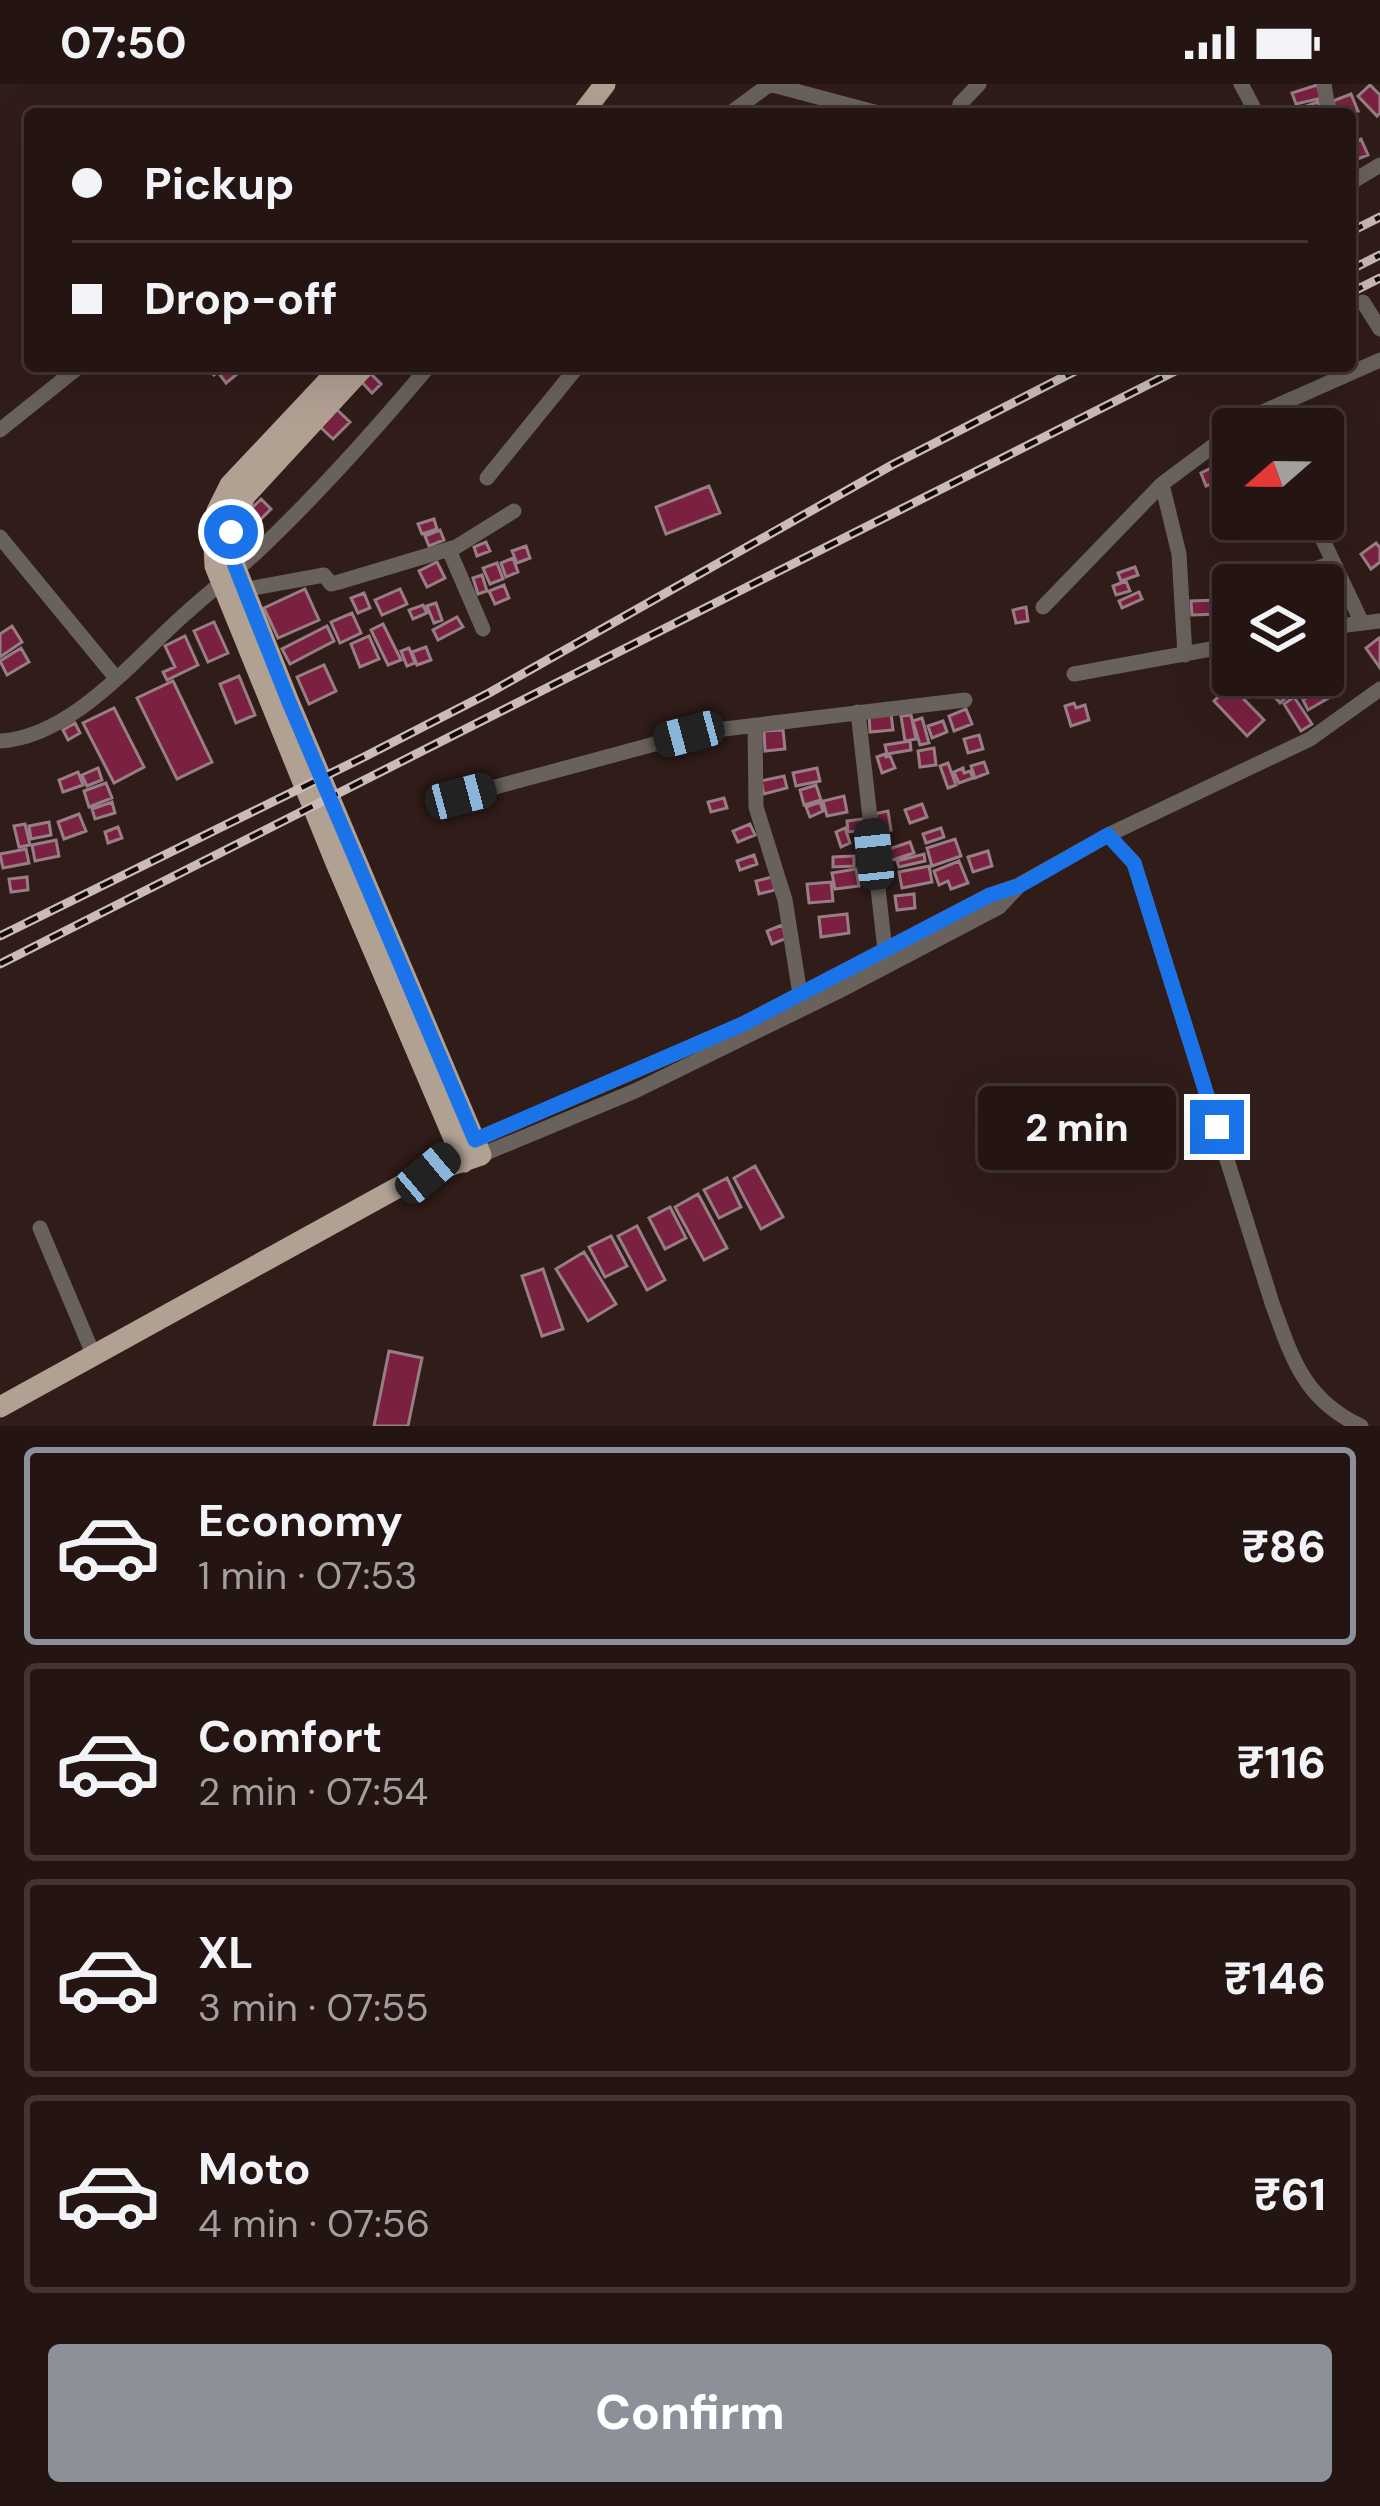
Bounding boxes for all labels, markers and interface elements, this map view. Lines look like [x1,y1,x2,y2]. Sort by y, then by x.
text: 07:50 [60,13,187,72]
text: Pickup [144,154,294,213]
text: Drop-off [144,269,338,328]
north arrow [1212,408,1344,540]
map controls [1212,408,1344,696]
route start [204,505,258,559]
button: layers [1212,564,1344,696]
car [650,707,728,761]
car [422,769,500,823]
car [852,816,896,892]
callout: 2 min [977,1085,1175,1169]
route end [1190,1100,1244,1154]
text: 2 min [1025,1102,1129,1153]
car [389,1136,467,1210]
text: Economy [198,1491,403,1550]
icon: car [54,1492,162,1600]
text: ₹86 [1241,1517,1326,1576]
text: 1 min · 07:53 [198,1550,417,1601]
text: Comfort [198,1707,382,1766]
icon: car [54,1708,162,1816]
text: ₹116 [1237,1733,1326,1792]
text: 2 min · 07:54 [198,1766,428,1817]
text: XL [198,1923,253,1982]
icon: car [54,1924,162,2032]
text: ₹146 [1224,1949,1326,2008]
text: 3 min · 07:55 [198,1982,429,2033]
text: Moto [198,2139,311,2198]
icon: car [54,2140,162,2248]
text: ₹61 [1253,2165,1326,2224]
text: 4 min · 07:56 [198,2198,430,2249]
button: Confirm [48,2344,1332,2482]

